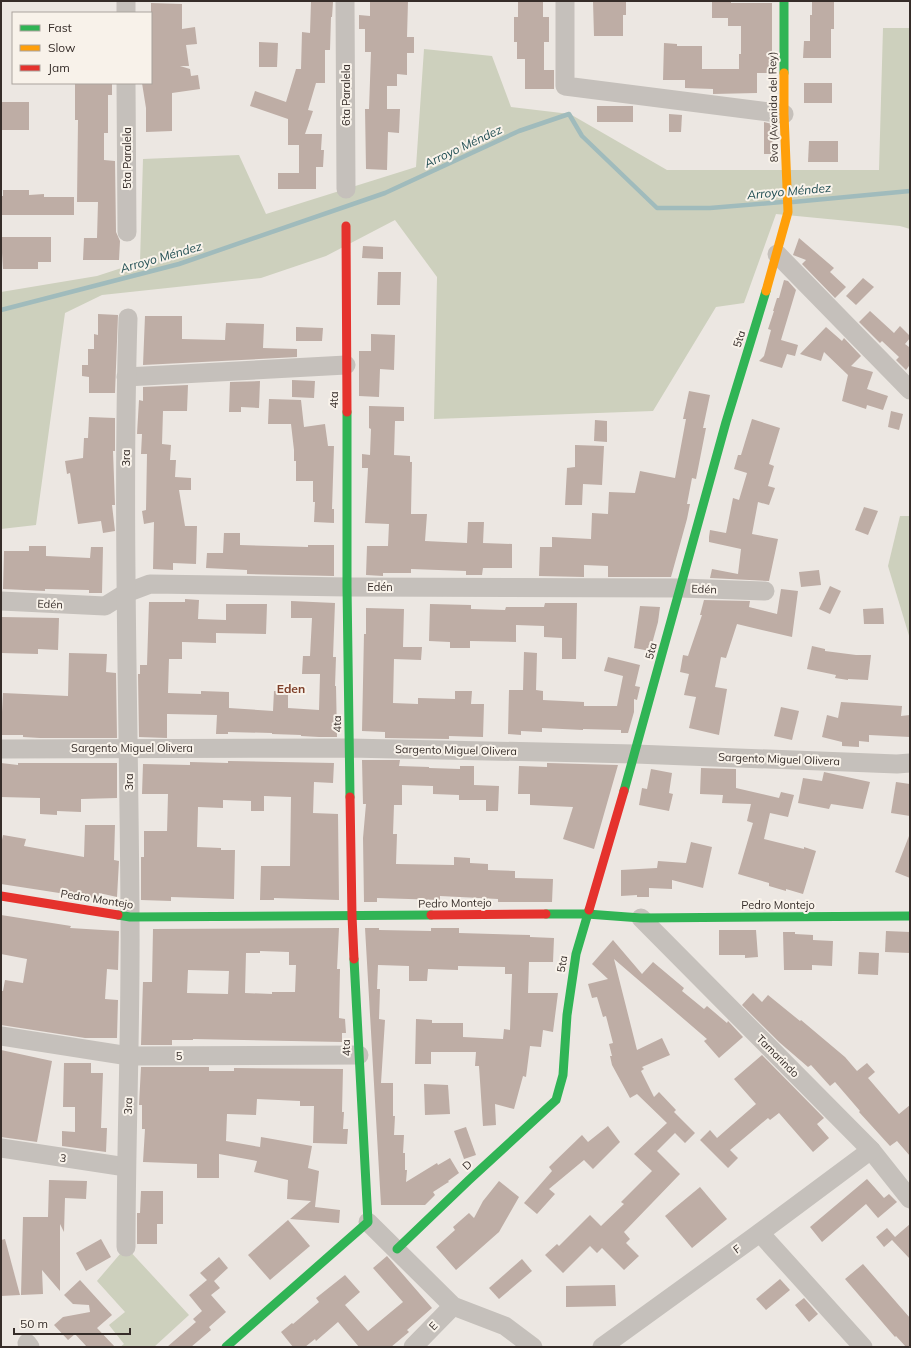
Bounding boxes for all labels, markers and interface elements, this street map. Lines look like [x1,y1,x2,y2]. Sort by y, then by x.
legend [12,12,152,84]
text: Fast [48,20,72,35]
text: Slow [48,40,76,55]
street label: 8va (Avenida del Rey) [765,51,781,163]
text: Jam [48,60,70,75]
street label: 6ta Paralela [339,64,353,126]
water label: Arroyo Méndez [421,121,505,171]
street label: 5ta Paralela [120,127,134,189]
water label: Arroyo Méndez [745,180,832,202]
water label: Arroyo Méndez [117,238,204,276]
street label: 5ta [730,329,748,349]
street label: 4ta [327,391,341,409]
street label: 3ra [119,449,133,467]
street label: Edén [367,580,393,594]
street label: Edén [691,582,717,596]
street label: Edén [37,597,63,611]
street label: 5ta [642,641,660,661]
district label: Eden [277,681,305,696]
street label: 4ta [330,715,344,733]
street label: Sargento Miguel Olivera [71,741,193,755]
street label: Sargento Miguel Olivera [395,742,517,758]
street label: Sargento Miguel Olivera [718,750,840,768]
street label: 3ra [122,773,136,791]
street label: Pedro Montejo [60,886,134,912]
street label: Pedro Montejo [418,895,492,911]
street label: Pedro Montejo [741,898,815,912]
street label: 5ta [554,954,570,974]
street label: Tamarindo [754,1032,802,1080]
street label: 4ta [339,1039,353,1057]
street label: 5 [176,1049,183,1063]
street label: 3ra [121,1097,135,1115]
street label: 3 [59,1151,67,1165]
street label: D [459,1157,475,1173]
street label: F [730,1242,744,1256]
scale bar [14,1310,130,1336]
text: 50 m [20,1316,48,1331]
street label: E [426,1319,440,1333]

